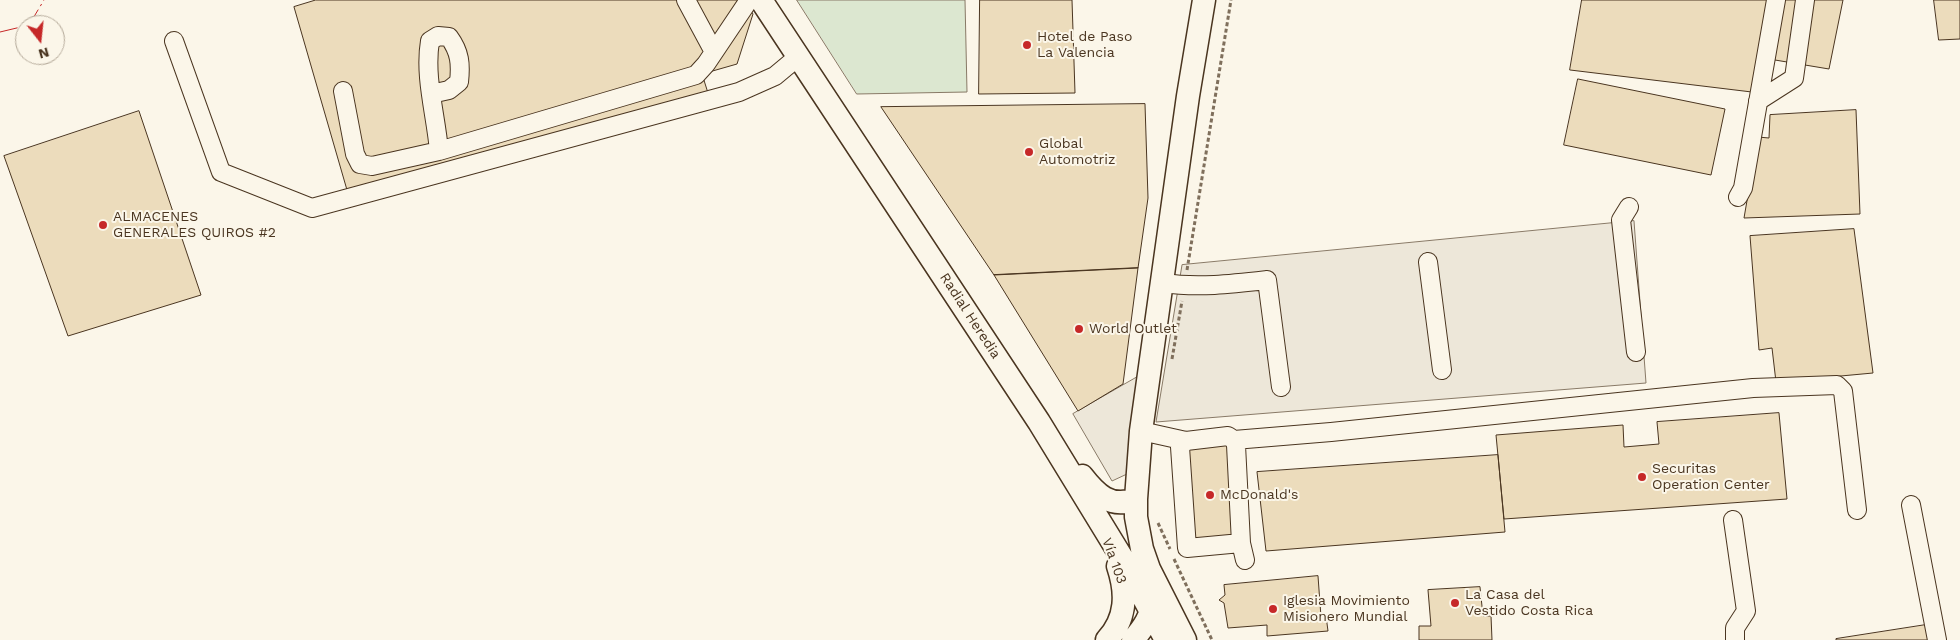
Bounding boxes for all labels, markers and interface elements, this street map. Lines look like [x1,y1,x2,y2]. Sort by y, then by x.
north arrow [15,15,65,65]
place label: Hotel de Paso La Valencia [1037,29,1132,62]
marker: Hotel de Paso La Valencia [1021,39,1033,51]
text: N [37,44,51,63]
place label: Global Automotriz [1039,136,1115,168]
marker: Global Automotriz [1023,146,1035,158]
place label: ALMACENES GENERALES QUIROS #2 [113,209,276,242]
marker: ALMACENES GENERALES QUIROS #2 [97,219,109,231]
street label: Radial Heredia [936,270,1004,362]
place label: World Outlet [1089,321,1177,337]
marker: World Outlet [1073,323,1085,335]
place label: Securitas Operation Center [1652,461,1770,494]
marker: Securitas Operation Center [1636,471,1648,483]
place label: McDonald's [1220,487,1298,503]
marker: McDonald's [1204,489,1216,501]
street label: Vía 103 [1098,536,1130,586]
place label: La Casa del Vestido Costa Rica [1465,587,1593,620]
place label: Iglesia Movimiento Misionero Mundial [1283,593,1410,626]
marker: La Casa del Vestido Costa Rica [1449,597,1461,609]
marker: Iglesia Movimiento Misionero Mundial [1267,603,1279,615]

